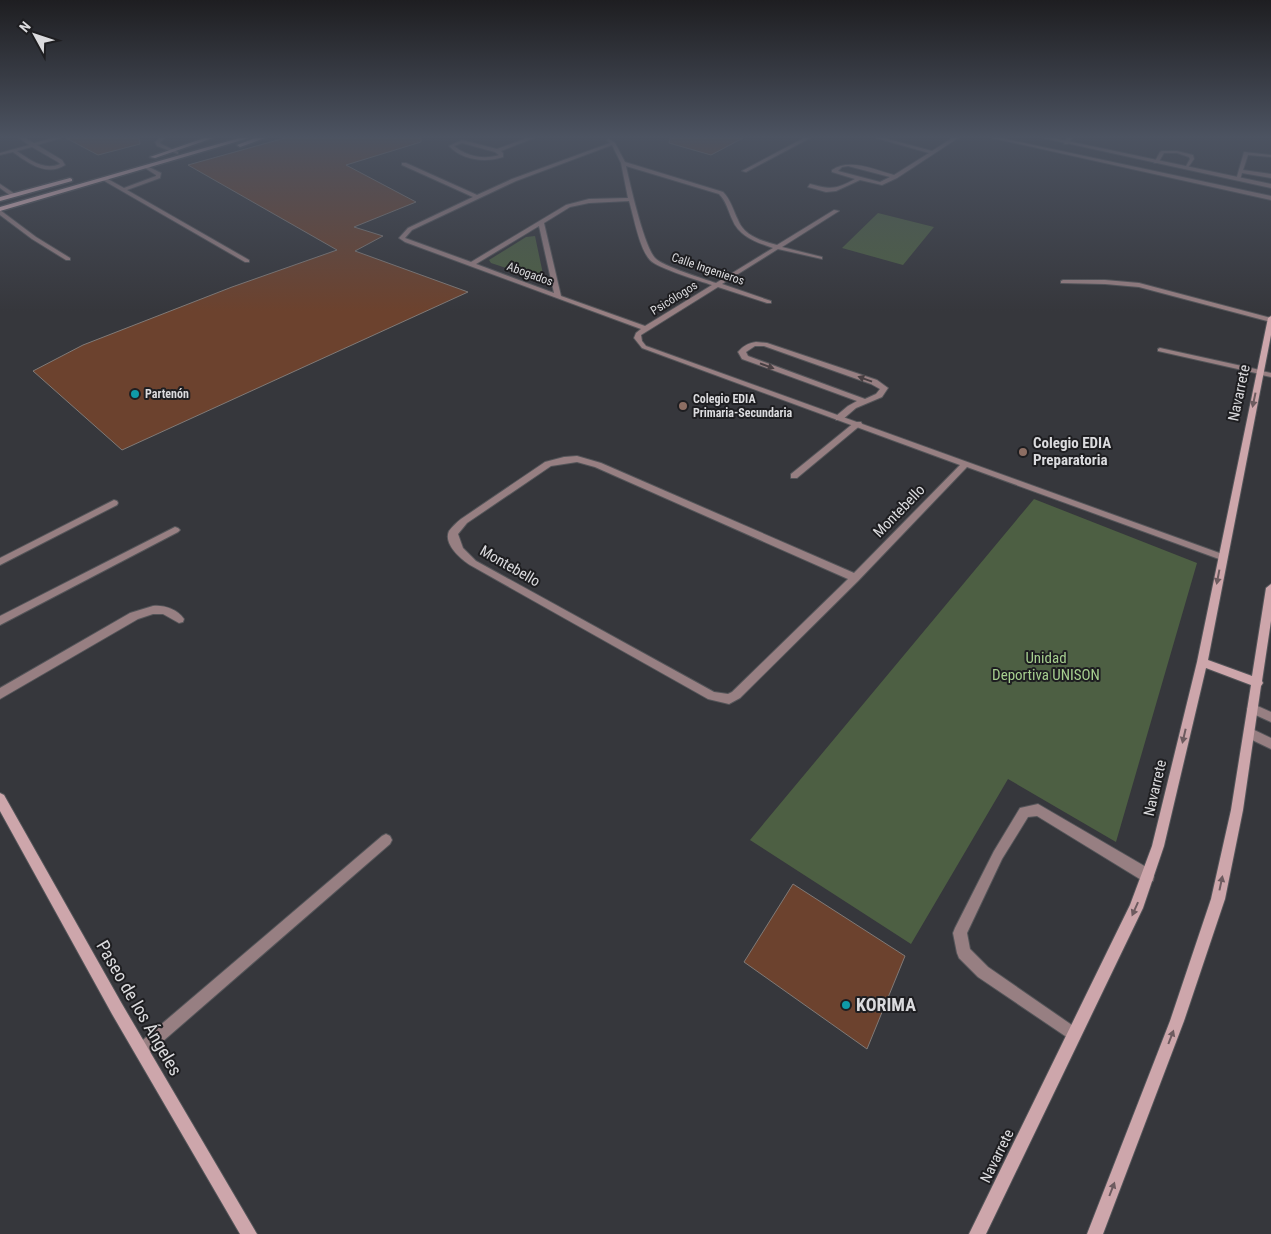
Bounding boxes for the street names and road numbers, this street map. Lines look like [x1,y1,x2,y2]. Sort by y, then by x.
street label: Calle Ingenieros [670,250,746,288]
street label: Abogados [505,259,555,289]
street label: Psicólogos [648,278,700,318]
street label: Navarrete [1224,363,1254,423]
street label: Montebello [869,481,929,541]
street label: Montebello [477,542,543,590]
street label: Navarrete [1140,758,1170,818]
street label: Paseo de los Ángeles [92,936,187,1079]
street label: Navarrete [976,1126,1018,1186]

